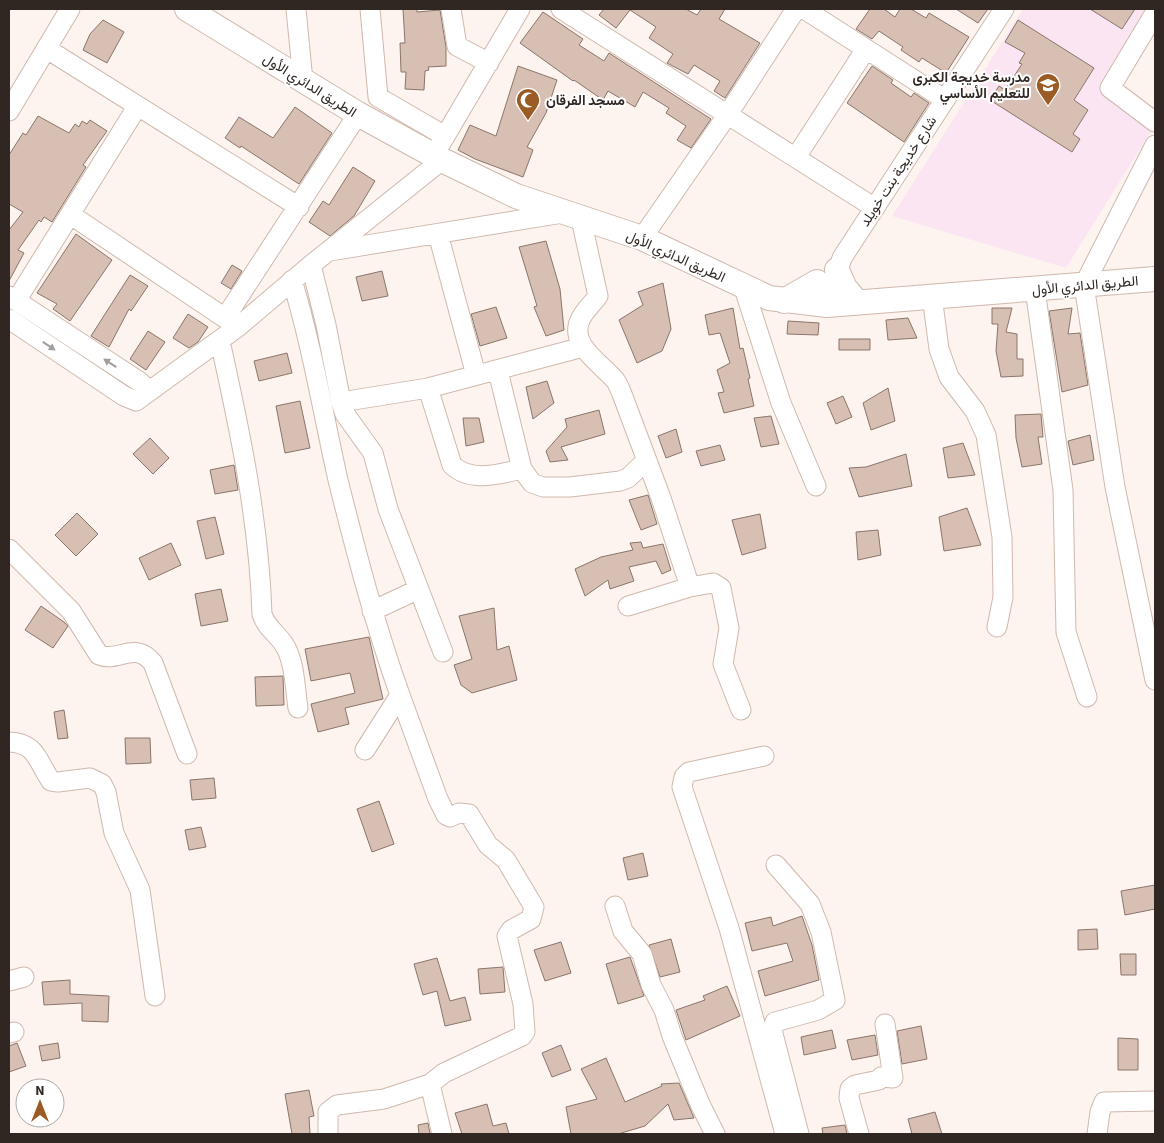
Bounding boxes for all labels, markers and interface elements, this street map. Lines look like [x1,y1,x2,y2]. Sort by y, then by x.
street label: الطريق الدائري الأول [258,49,360,123]
place label: مدرسة خديجة الكبرى للتعليم الأساسي [913,68,1030,105]
school or university icon: مدرسة خديجة الكبرى للتعليم الأساسي [1035,72,1061,106]
mosque icon: مسجد الفرقان [515,87,541,121]
place label: مسجد الفرقان [546,91,625,111]
street label: شارع خديجة بنت خويلد [856,112,942,231]
street label: الطريق الدائري الأول [622,226,728,289]
street label: الطريق الدائري الأول [1031,271,1139,302]
one-way arrow [43,341,56,351]
one-way arrow [103,358,116,367]
north arrow [15,1078,65,1128]
text: N [35,1081,45,1101]

